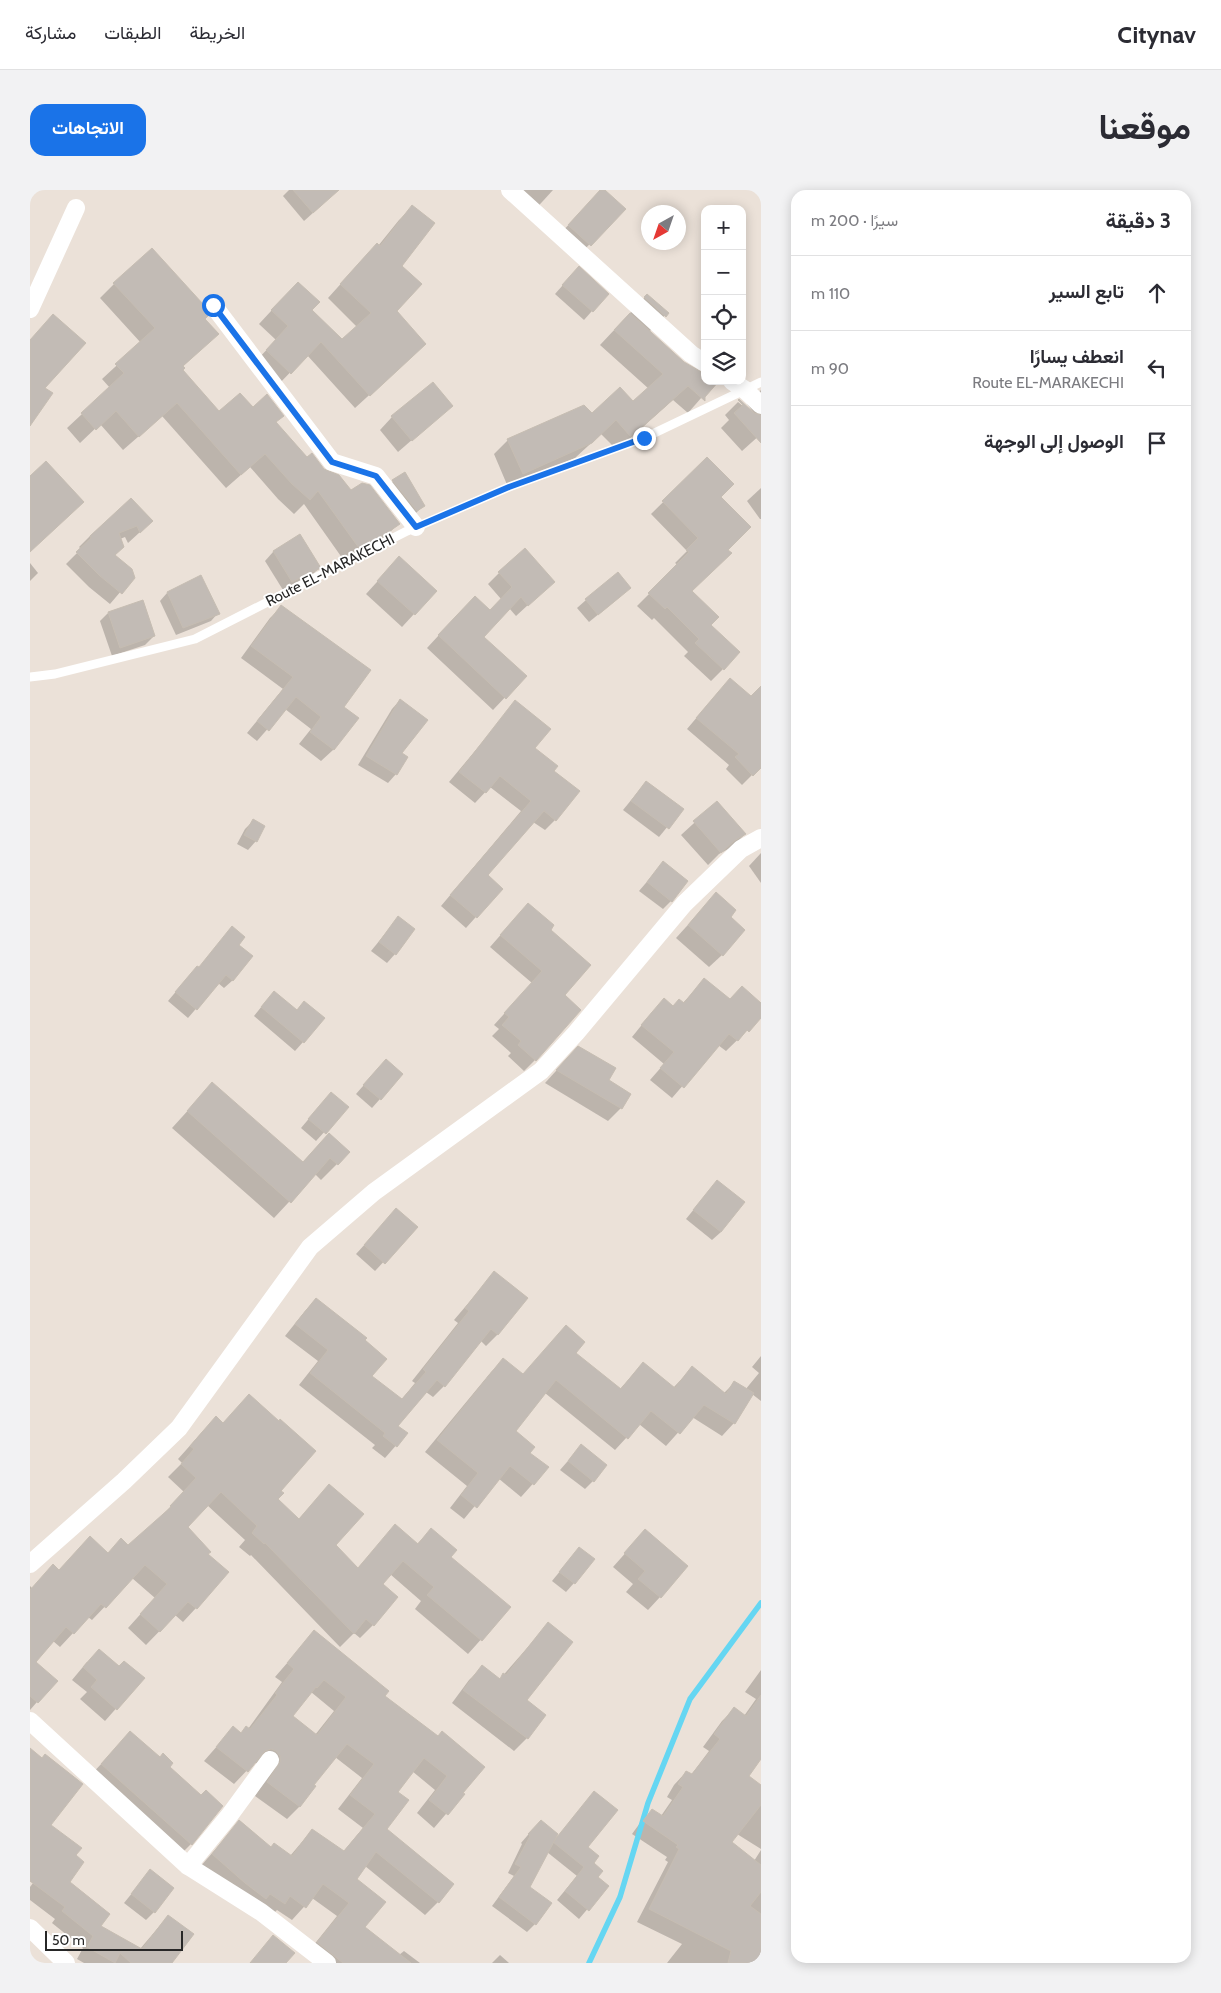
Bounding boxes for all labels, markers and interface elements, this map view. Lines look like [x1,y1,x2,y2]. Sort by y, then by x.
text: Citynav [1117,20,1196,49]
text: مشاركة [25,22,76,44]
text: الطبقات [104,22,161,44]
text: الخريطة [189,22,245,44]
button: الاتجاهات [30,104,146,156]
text: موقعنا [1098,105,1191,148]
north arrow [641,205,686,250]
map controls [701,205,746,385]
button: + [701,205,746,250]
text: 3 دقيقة [1105,208,1171,233]
text: سيرًا · 200 m [811,211,898,230]
button: − [701,250,746,295]
icon: ahead [1143,279,1171,307]
text: تابع السير [1049,280,1124,303]
text: 110 m [811,284,850,303]
route start [202,294,225,317]
button: locate [701,295,746,340]
button: layers [701,340,746,385]
text: انعطف يسارًا [1030,345,1124,368]
icon: left [1143,354,1171,382]
text: 90 m [811,359,849,378]
text: Route EL-MARAKECHI [972,373,1124,392]
route end [633,427,656,450]
icon: arrive [1143,429,1171,457]
text: الوصول إلى الوجهة [984,430,1124,453]
street label: Route EL-MARAKECHI [263,530,397,610]
scale bar [45,1928,182,1951]
text: 50 m [52,1931,85,1949]

